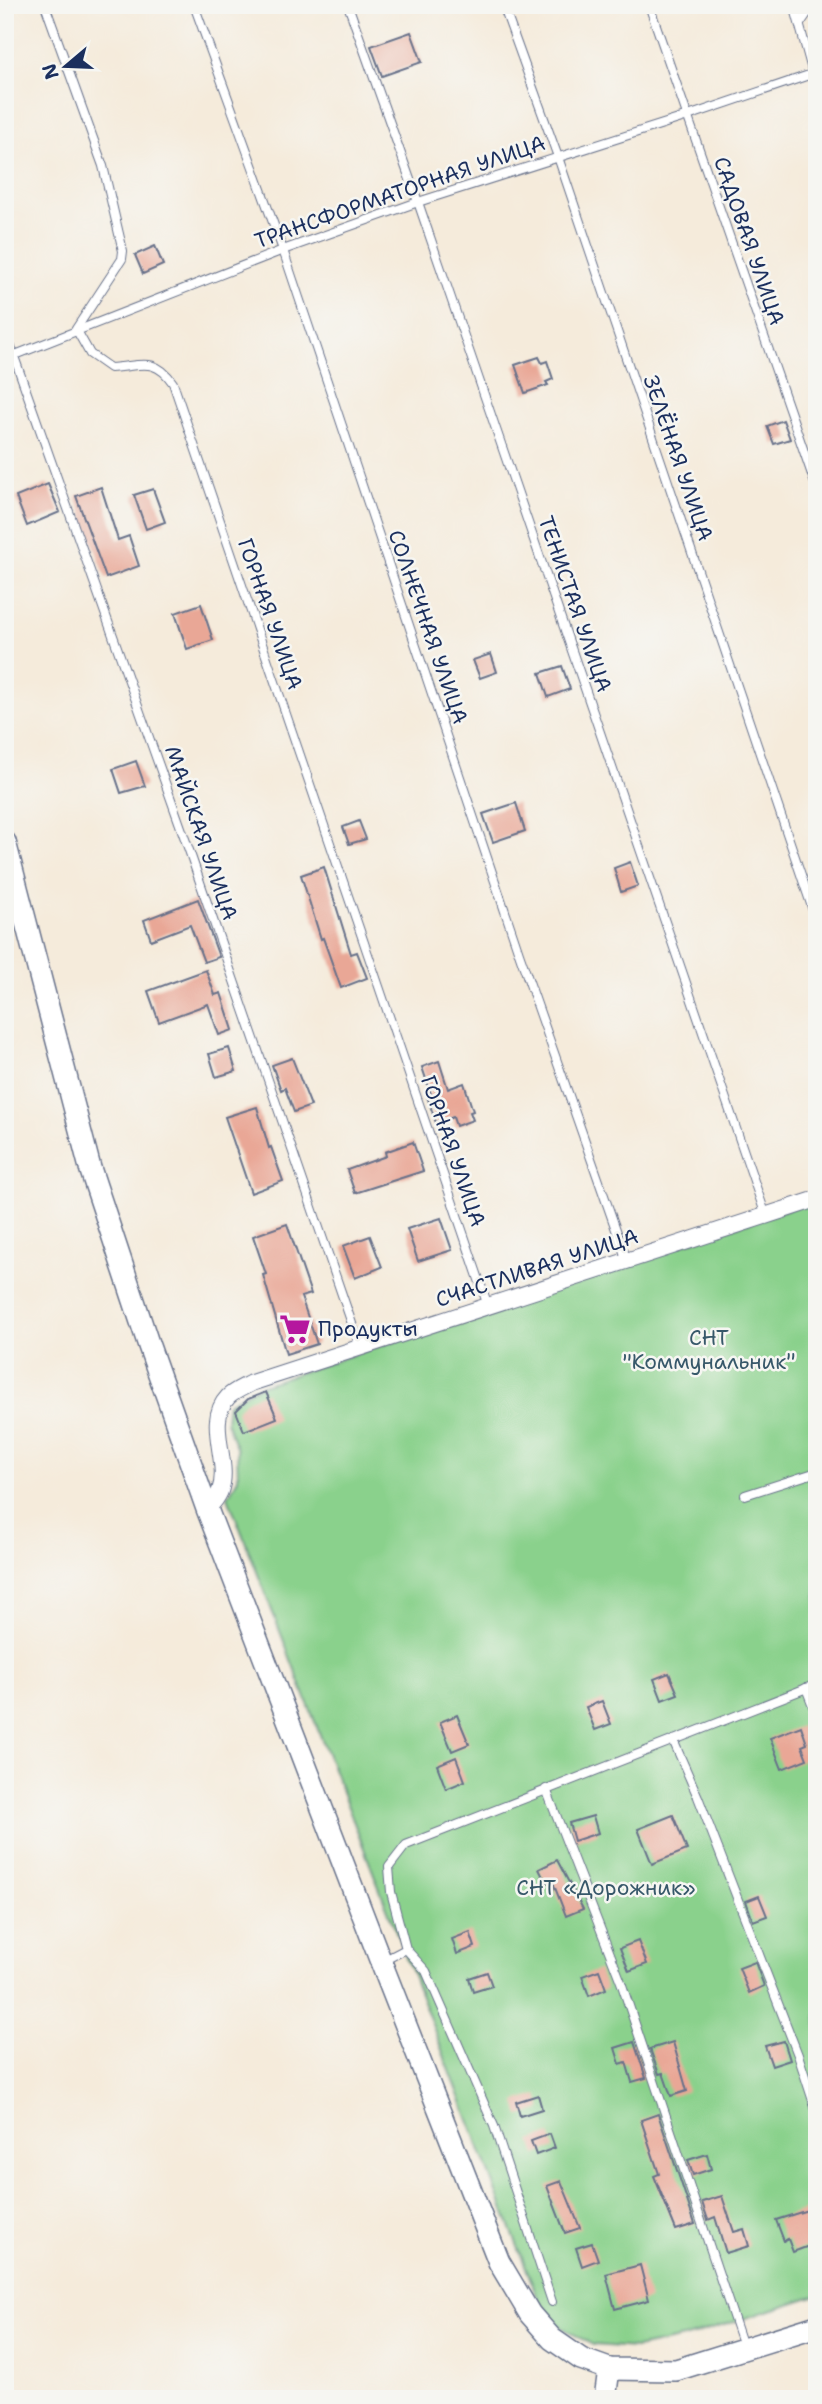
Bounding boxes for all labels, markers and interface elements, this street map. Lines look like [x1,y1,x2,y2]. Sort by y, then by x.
north arrow [32,32,102,102]
text: N [36,60,65,83]
street label: ТРАНСФОРМАТОРНАЯ УЛИЦА [251,129,549,255]
street label: САДОВАЯ УЛИЦА [707,153,791,329]
street label: ЗЕЛЁНАЯ УЛИЦА [637,371,719,545]
street label: ТЕНИСТАЯ УЛИЦА [532,512,618,696]
street label: СОЛНЕЧНАЯ УЛИЦА [382,526,474,728]
street label: ГОРНАЯ УЛИЦА [231,535,309,693]
street label: МАЙСКАЯ УЛИЦА [158,742,244,924]
street label: ГОРНАЯ УЛИЦА [414,1072,492,1230]
street label: СЧАСТЛИВАЯ УЛИЦА [432,1222,642,1314]
supermarket icon: Продукты [278,1312,312,1346]
place label: Продукты [318,1315,418,1343]
park label: СНТ "Коммунальник" [622,1324,796,1376]
park label: СНТ «Дорожник» [516,1874,696,1902]

